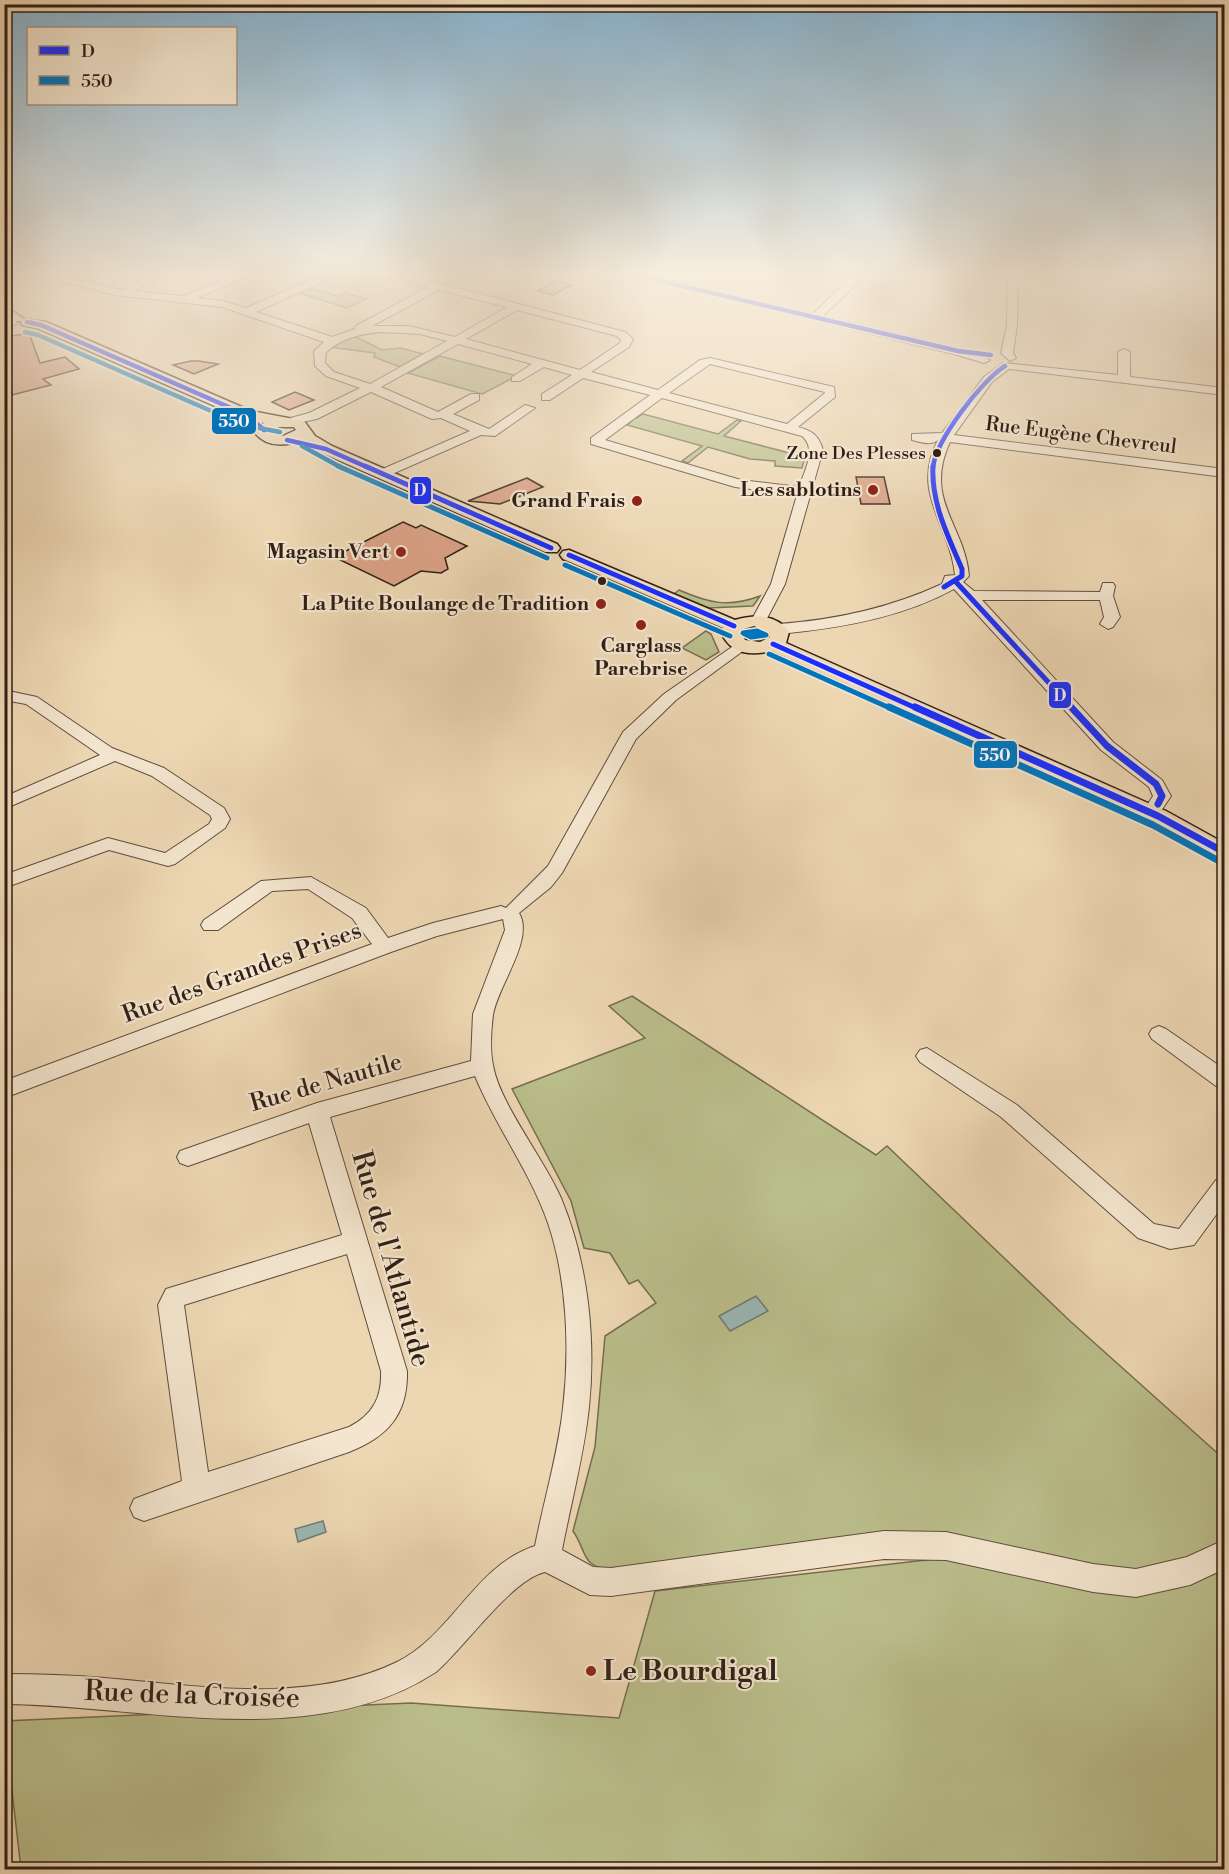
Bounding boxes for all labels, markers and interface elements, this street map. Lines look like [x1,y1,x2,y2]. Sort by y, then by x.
legend [27,27,237,105]
text: D [81,40,95,63]
text: 550 [81,70,113,93]
line badge: 550 [211,407,257,435]
text: 550 [218,412,250,432]
street label: Rue Eugène Chevreul [984,412,1178,460]
place label: Zone Des Plesses [787,442,926,465]
marker: Zone Des Plesses [931,447,943,459]
line badge: D [409,476,432,505]
place label: Les sablotins [740,478,861,503]
text: D [414,481,427,501]
marker: Les sablotins [866,483,880,497]
place label: Grand Frais [511,489,625,514]
marker: Grand Frais [630,494,644,508]
place label: Magasin Vert [267,540,390,565]
marker: Magasin Vert [394,545,408,559]
unlabelled marker [596,575,608,587]
place label: La Ptite Boulange de Tradition [302,592,590,617]
marker: La Ptite Boulange de Tradition [594,597,608,611]
marker: Carglass Parebrise [634,618,648,632]
place label: Carglass Parebrise [594,634,688,682]
line badge: D [1048,681,1072,709]
text: D [1054,686,1067,706]
line badge: 550 [973,740,1018,769]
text: 550 [979,746,1011,766]
street label: Rue des Grandes Prises [118,916,366,1030]
street label: Rue de Nautile [246,1047,406,1119]
street label: Rue de l'Atlantide [343,1147,439,1371]
place label: Le Bourdigal [603,1654,777,1689]
marker: Le Bourdigal [584,1664,598,1678]
street label: Rue de la Croisée [84,1674,300,1716]

